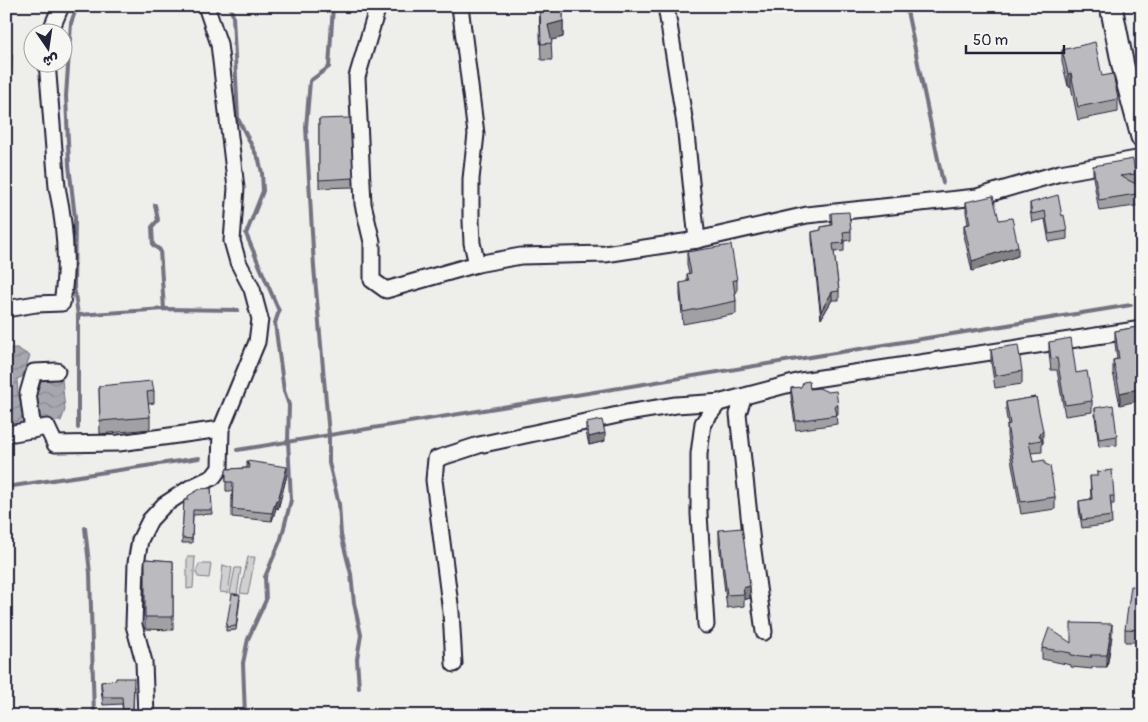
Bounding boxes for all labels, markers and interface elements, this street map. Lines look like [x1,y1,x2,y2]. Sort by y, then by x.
north arrow [22,22,72,72]
scale bar [966,22,1063,54]
text: 50 m [973,31,1008,50]
text: ش [41,50,60,70]

